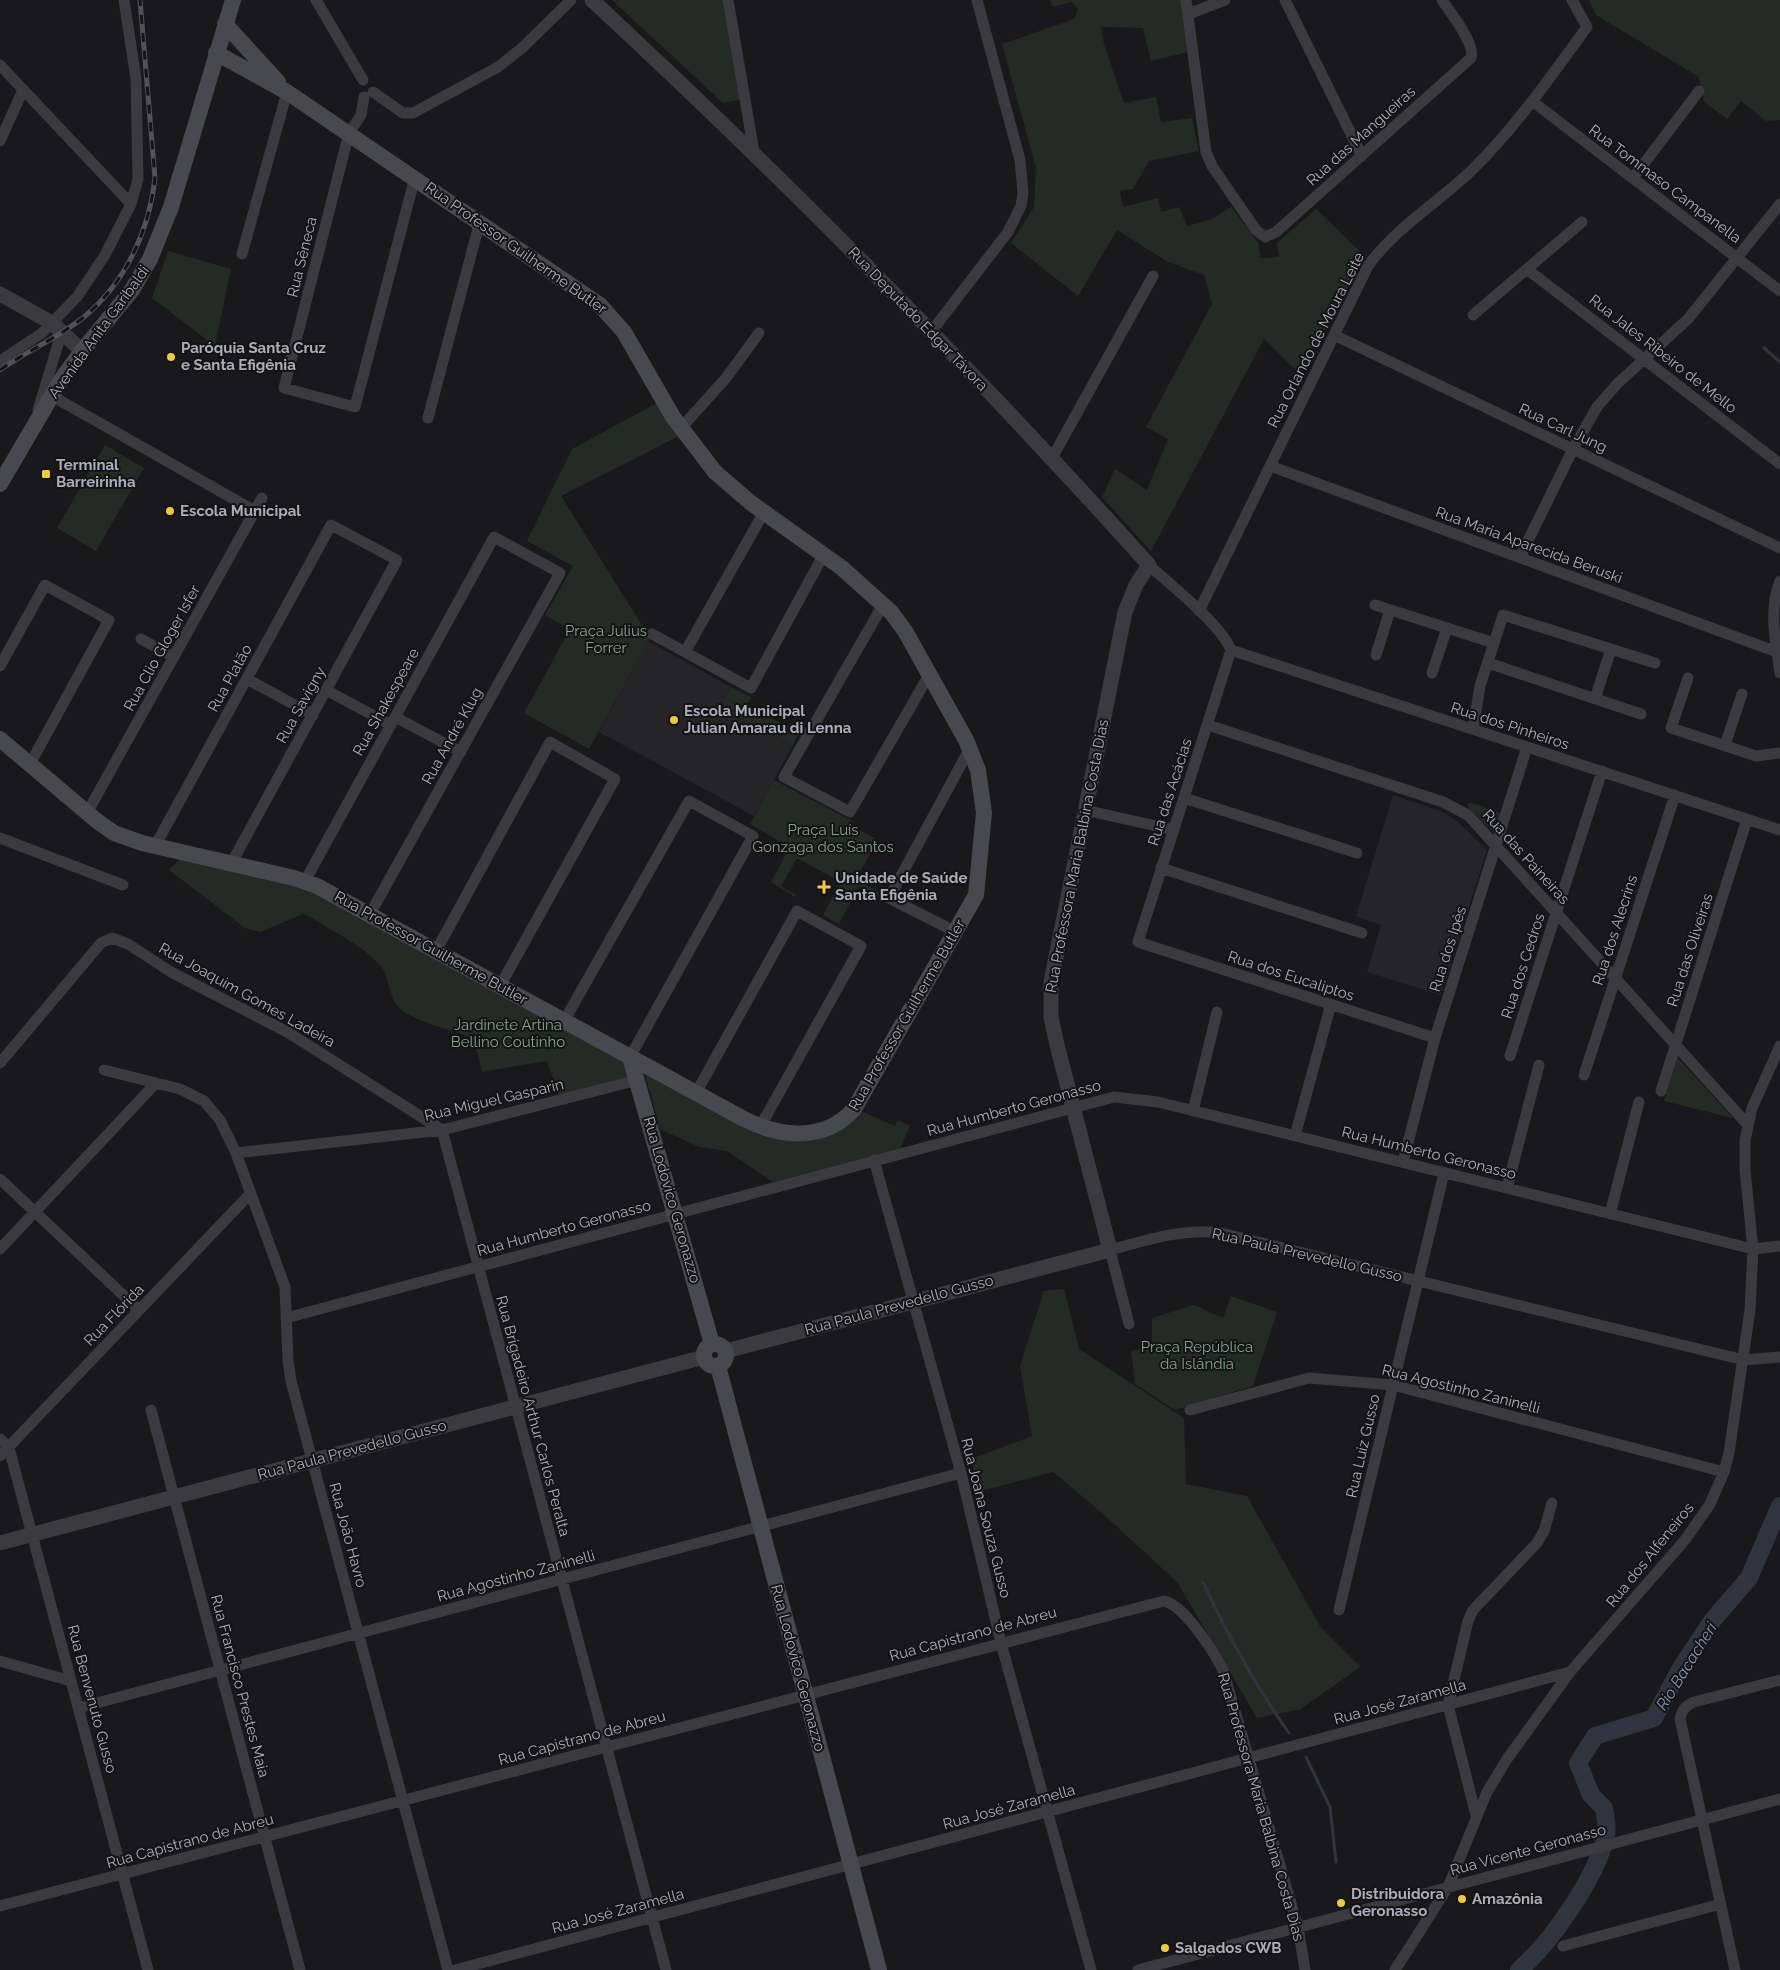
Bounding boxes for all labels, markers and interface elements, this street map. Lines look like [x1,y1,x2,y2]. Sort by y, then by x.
street label: Rua das Mangueiras [1303,82,1419,190]
street label: Rua Tommaso Campanella [1585,121,1745,247]
street label: Rua Professor Guilherme Butler [422,178,611,318]
street label: Rua Sêneca [283,215,321,299]
street label: Rua Deputado Edgar Távora [844,243,992,395]
street label: Rua Orlando de Moura Leite [1264,249,1368,431]
street label: Avenida Anita Garibaldi [45,262,153,402]
street label: Rua Jales Ribeiro de Mello [1586,291,1740,417]
place label: Paróquia Santa Cruz e Santa Efigênia [181,339,326,374]
marker: Paróquia Santa Cruz e Santa Efigênia [165,351,177,363]
street label: Rua Carl Jung [1516,400,1610,456]
place label: Terminal Barreirinha [56,456,136,491]
marker: Terminal Barreirinha [40,468,52,480]
place label: Escola Municipal [180,502,301,520]
street label: Rua Maria Aparecida Beruski [1433,503,1625,587]
marker: Escola Municipal [164,505,176,517]
street label: Rua Clio Gloger Isfer [120,581,204,714]
park label: Praça Julius Forrer [565,622,647,657]
street label: Rua Platão [204,641,256,715]
street label: Rua Shakespeare [349,645,423,759]
street label: Rua Savigny [273,664,329,746]
street label: Rua André Klug [418,684,486,788]
street label: Rua dos Pinheiros [1449,698,1571,754]
place label: Escola Municipal Julian Amarau di Lenna [684,702,852,737]
marker: Escola Municipal Julian Amarau di Lenna [668,714,680,726]
street label: Rua Professora Maria Balbina Costa Dias [1042,718,1112,994]
street label: Rua das Acácias [1144,736,1196,848]
street label: Rua das Paineiras [1479,806,1573,908]
park label: Praça Luís Gonzaga dos Santos [752,821,894,856]
place label: Unidade de Saúde Santa Efigênia [835,869,968,904]
street label: Rua dos Alecrins [1589,872,1641,988]
marker: Unidade de Saúde Santa Efigênia [817,880,831,894]
street label: Rua Professor Guilherme Butler [331,887,531,1009]
street label: Rua das Oliveiras [1663,891,1717,1009]
street label: Rua dos Ipês [1426,904,1470,994]
street label: Rua dos Cedros [1498,911,1548,1021]
street label: Rua Professor Guilherme Butler [845,916,970,1114]
street label: Rua Joaquim Gomes Ladeira [156,939,338,1051]
street label: Rua dos Eucaliptos [1226,947,1356,1005]
park label: Jardinete Artina Bellino Coutinho [451,1016,565,1051]
street label: Rua Miguel Gasparin [423,1075,565,1125]
street label: Rua Humberto Geronasso [925,1076,1103,1140]
street label: Rua Lodovico Geronazzo [640,1115,704,1285]
street label: Rua Humberto Geronasso [1340,1123,1518,1183]
street label: Rua Humberto Geronasso [475,1196,653,1260]
street label: Rua Paula Prevedello Gusso [1210,1224,1404,1286]
street label: Rua Paula Prevedello Gusso [803,1271,995,1339]
street label: Rua Flórida [80,1281,148,1349]
street label: Rua Brigadeiro Arthur Carlos Peralta [492,1294,574,1538]
park label: Praça República da Islândia [1141,1338,1253,1373]
street label: Rua Agostinho Zaninelli [1380,1361,1542,1417]
street label: Rua Luiz Gusso [1342,1392,1384,1500]
street label: Rua Paula Prevedello Gusso [256,1416,448,1484]
street label: Rua Joana Souza Gusso [957,1436,1015,1600]
street label: Rua João Havro [325,1481,371,1590]
street label: Rua dos Alfeneiros [1602,1499,1698,1611]
street label: Rua Agostinho Zaninelli [435,1546,597,1606]
street label: Rua Lodovico Geronazzo [767,1583,829,1754]
street label: Rua Francisco Prestes Maia [207,1593,273,1779]
street label: Rua Capistrano de Abreu [887,1603,1059,1665]
water label: Rio Bacacheri [1652,1619,1721,1713]
street label: Rua Benvenuto Gusso [64,1623,120,1775]
street label: Rua Professora Maria Balbina Costa Dias [1214,1671,1308,1943]
street label: Rua José Zaramella [1332,1676,1468,1728]
street label: Rua Capistrano de Abreu [496,1707,668,1769]
street label: Rua José Zaramella [941,1781,1077,1833]
street label: Rua Capistrano de Abreu [104,1810,276,1872]
street label: Rua Vicente Geronasso [1448,1821,1608,1879]
street label: Rua José Zaramella [550,1885,686,1937]
place label: Distribuidora Geronasso [1351,1885,1444,1920]
place label: Amazônia [1472,1890,1543,1908]
marker: Amazônia [1456,1893,1468,1905]
marker: Distribuidora Geronasso [1335,1897,1347,1909]
place label: Salgados CWB [1175,1939,1282,1957]
marker: Salgados CWB [1159,1942,1171,1954]

